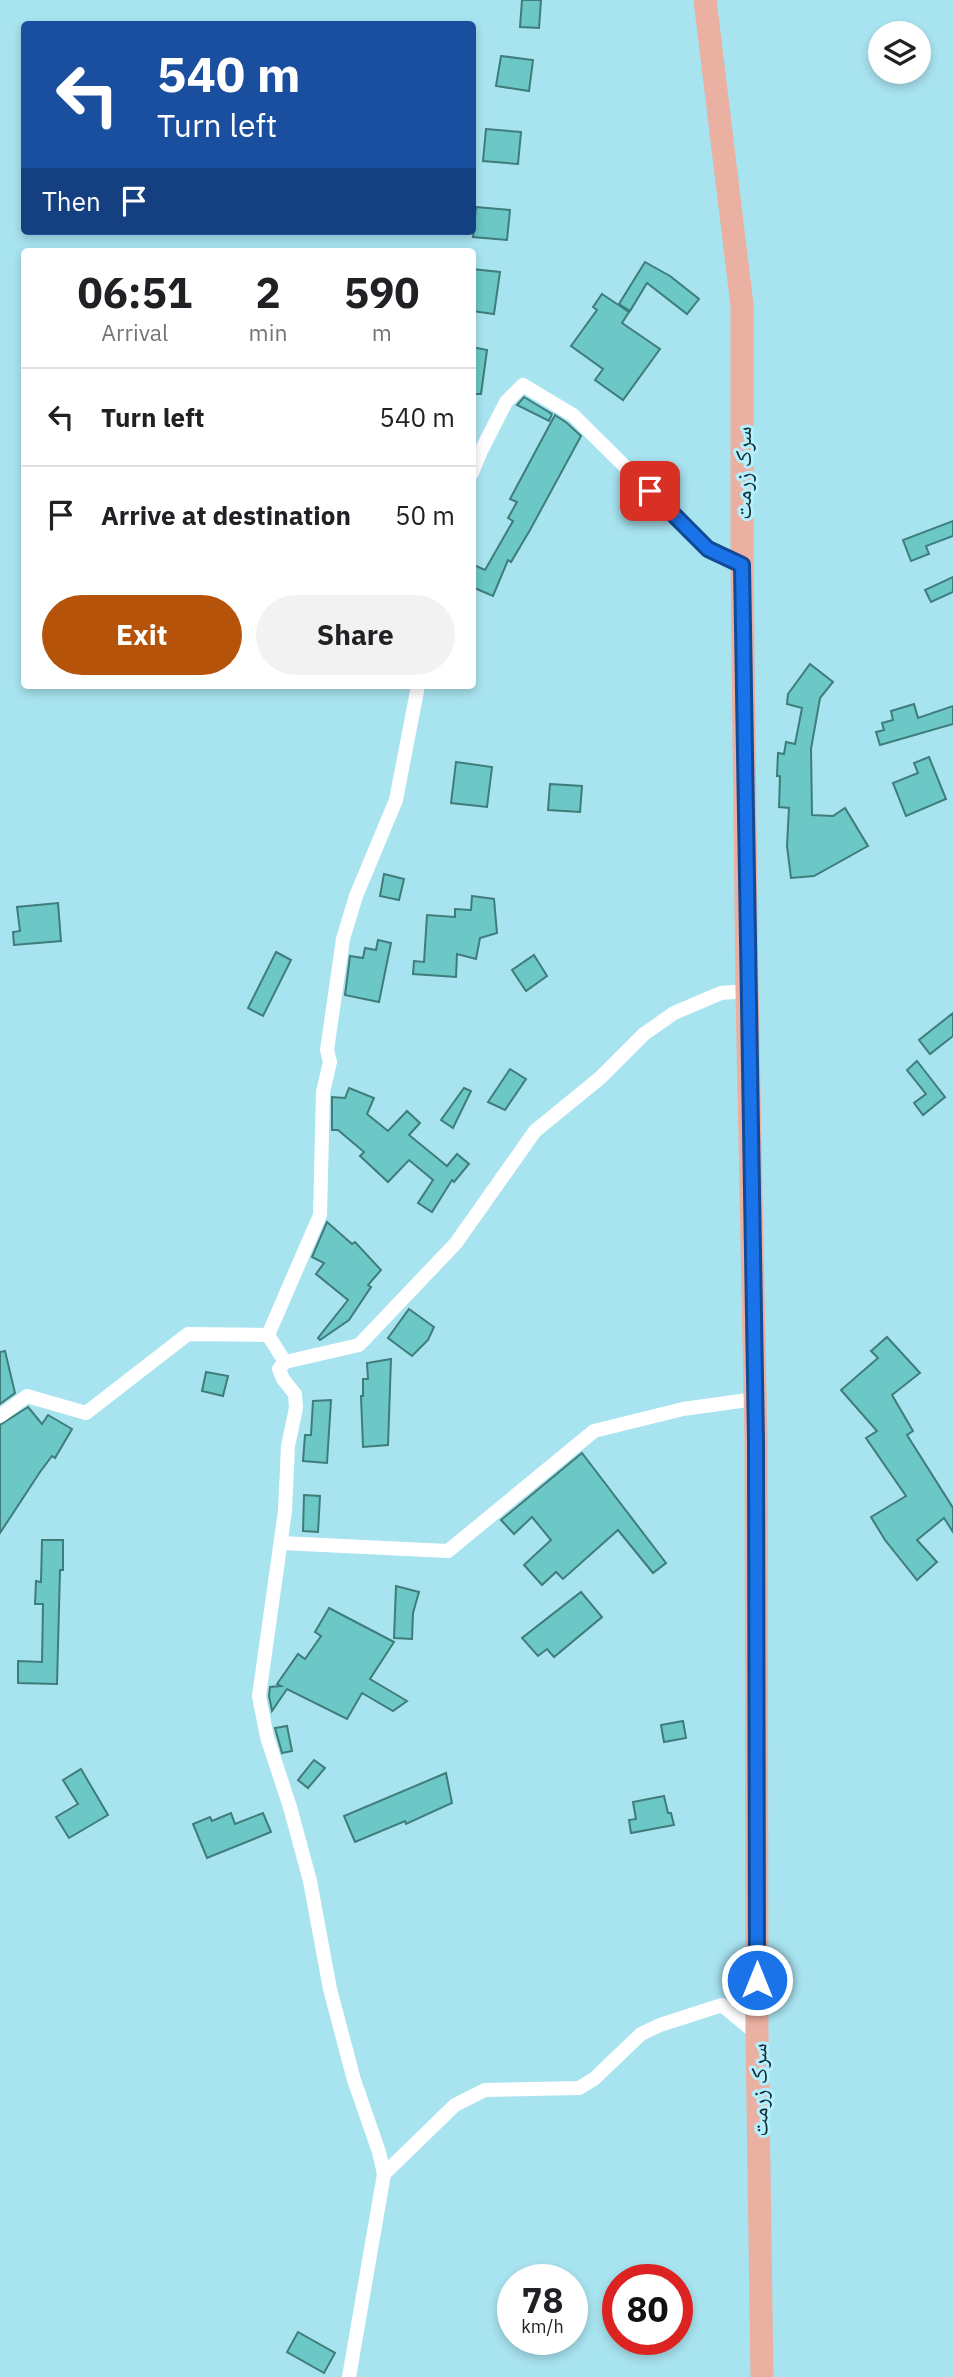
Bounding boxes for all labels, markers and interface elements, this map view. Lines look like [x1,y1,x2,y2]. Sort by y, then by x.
map controls [868,21,931,84]
button: layers [868,21,931,84]
text: 540 m [157,42,301,105]
icon: left [42,49,133,140]
text: Turn left [157,104,277,146]
icon: arrive [115,182,153,220]
text: Then [42,184,101,218]
text: 06:51 [77,265,192,320]
text: 2 [255,265,281,320]
text: 590 [344,265,420,320]
text: Arrival [101,317,168,347]
text: min [249,317,287,347]
text: m [372,317,392,347]
icon: left [42,398,80,436]
text: Turn left [101,400,204,434]
text: 540 m [379,400,455,434]
street label: سرک زرمت [727,426,757,520]
pin [620,461,680,521]
icon: arrive [631,472,669,510]
icon: arrive [42,496,80,534]
text: Arrive at destination [101,498,351,532]
text: 50 m [395,498,455,532]
button: Exit [42,595,242,675]
button: Share [256,595,455,675]
position arrow [720,1943,794,2017]
street label: سرک زرمت [742,2043,774,2137]
speed limit sign: 80 [602,2264,693,2355]
text: 78 [521,2277,564,2323]
text: km/h [521,2315,564,2338]

